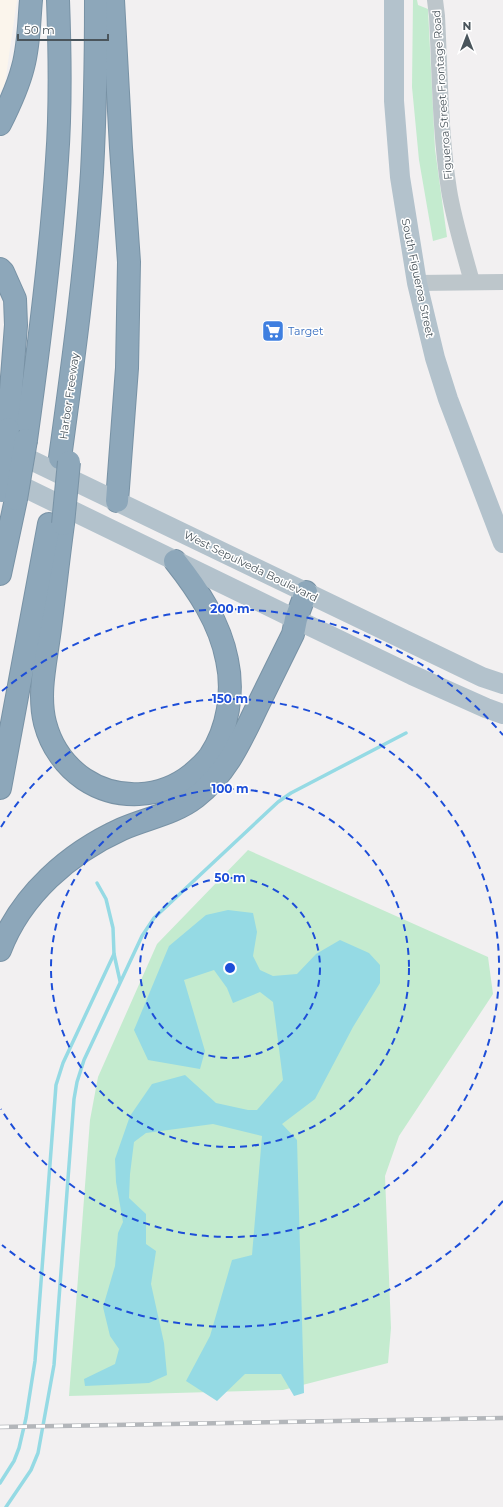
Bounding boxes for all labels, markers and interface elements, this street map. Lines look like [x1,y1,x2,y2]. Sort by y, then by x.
street label: Figueroa Street Frontage Road [429,10,455,180]
scale bar [18,16,108,42]
north arrow [447,16,487,56]
text: N [463,19,471,33]
text: 50 m [24,22,55,37]
street label: South Figueroa Street [399,217,438,339]
supermarket icon: Target [260,318,286,344]
place label: Target [288,324,324,338]
street label: Harbor Freeway [56,352,82,440]
street label: West Sepulveda Boulevard [182,527,320,605]
text: 200 m [210,601,250,616]
text: 150 m [212,691,248,706]
text: 100 m [212,781,248,796]
text: 50 m [214,870,246,885]
centre of rings [223,961,237,975]

